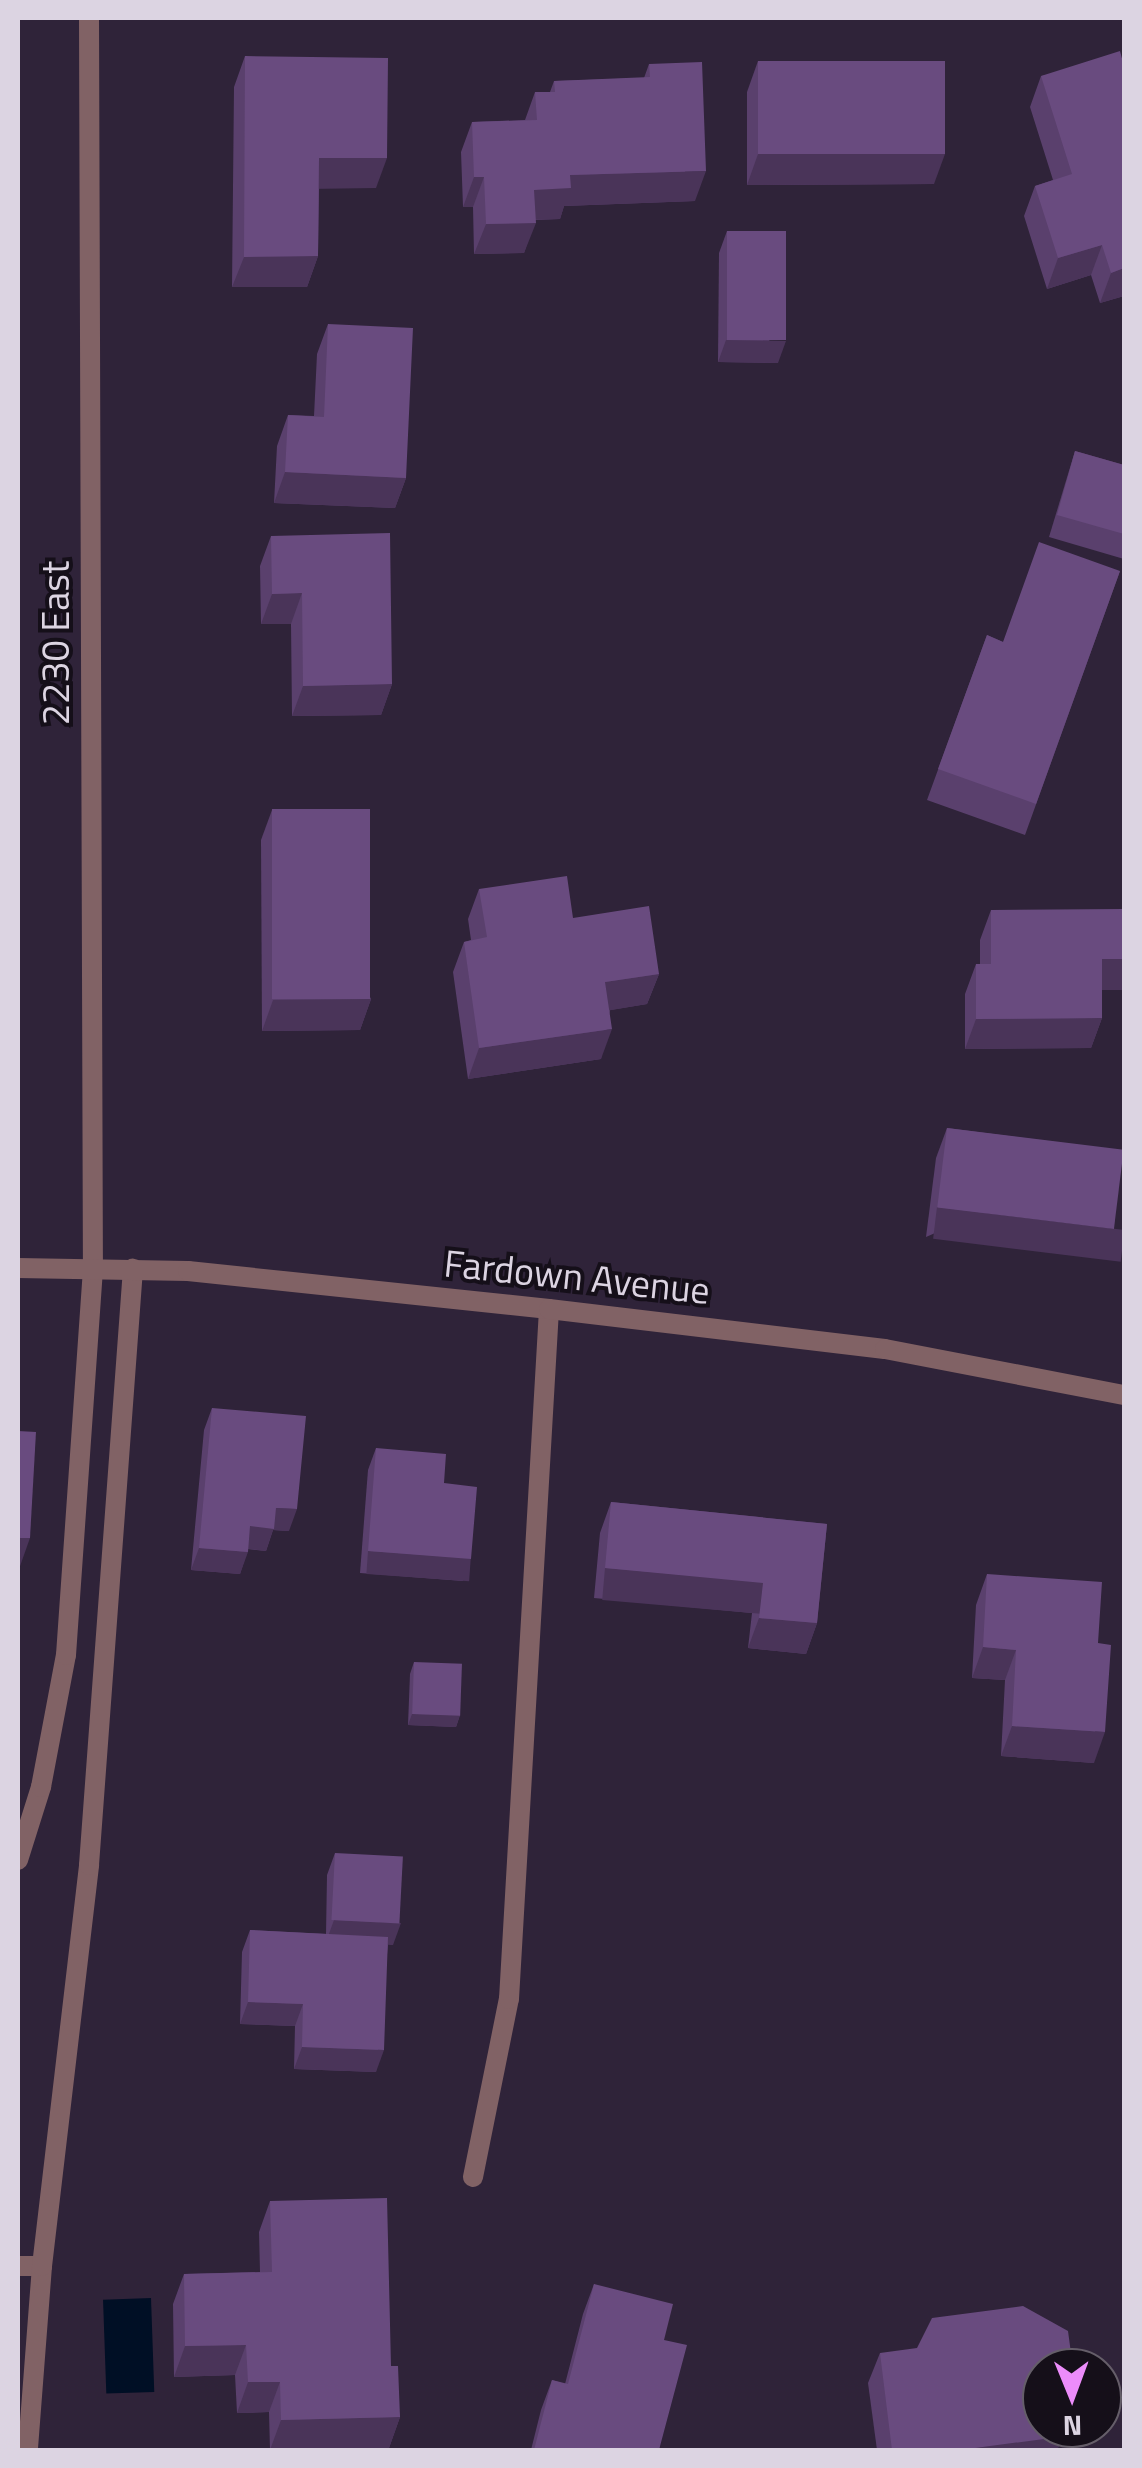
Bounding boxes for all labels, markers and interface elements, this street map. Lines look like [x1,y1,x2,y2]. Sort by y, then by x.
street label: 2230 East [33,561,79,725]
street label: Fardown Avenue [442,1240,712,1314]
north arrow [1022,2348,1122,2448]
text: N [1062,2405,1083,2448]

